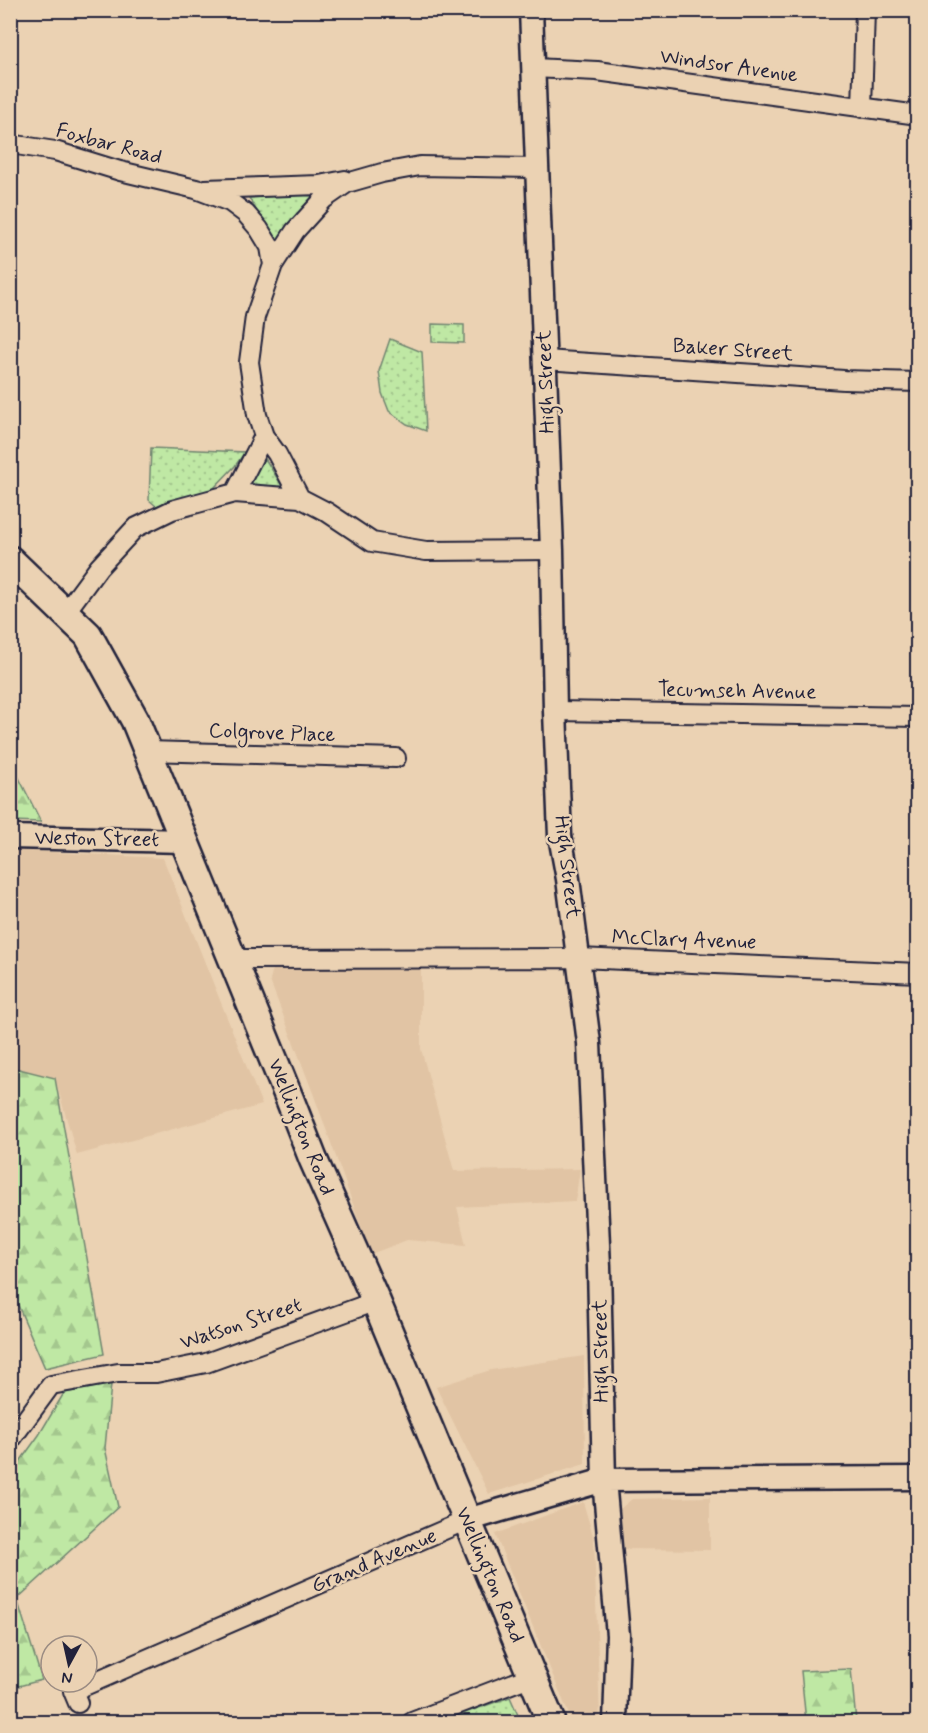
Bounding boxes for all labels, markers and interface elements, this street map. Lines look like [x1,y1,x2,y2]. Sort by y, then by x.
street label: Windsor Avenue [658,42,800,90]
street label: Foxbar Road [53,116,165,172]
street label: High Street [530,329,564,434]
street label: Baker Street [672,332,795,368]
street label: Tecumseh Avenue [657,676,817,706]
street label: Colgrove Place [208,717,336,750]
street label: High Street [545,814,587,921]
street label: Weston Street [34,824,160,854]
street label: McClary Avenue [611,923,757,957]
street label: Wellington Road [259,1054,341,1200]
street label: Watson Street [177,1291,306,1357]
street label: High Street [586,1298,618,1403]
street label: Wellington Road [447,1503,531,1648]
street label: Grand Avenue [307,1522,441,1600]
north arrow [39,1634,99,1694]
text: N [60,1666,74,1689]

